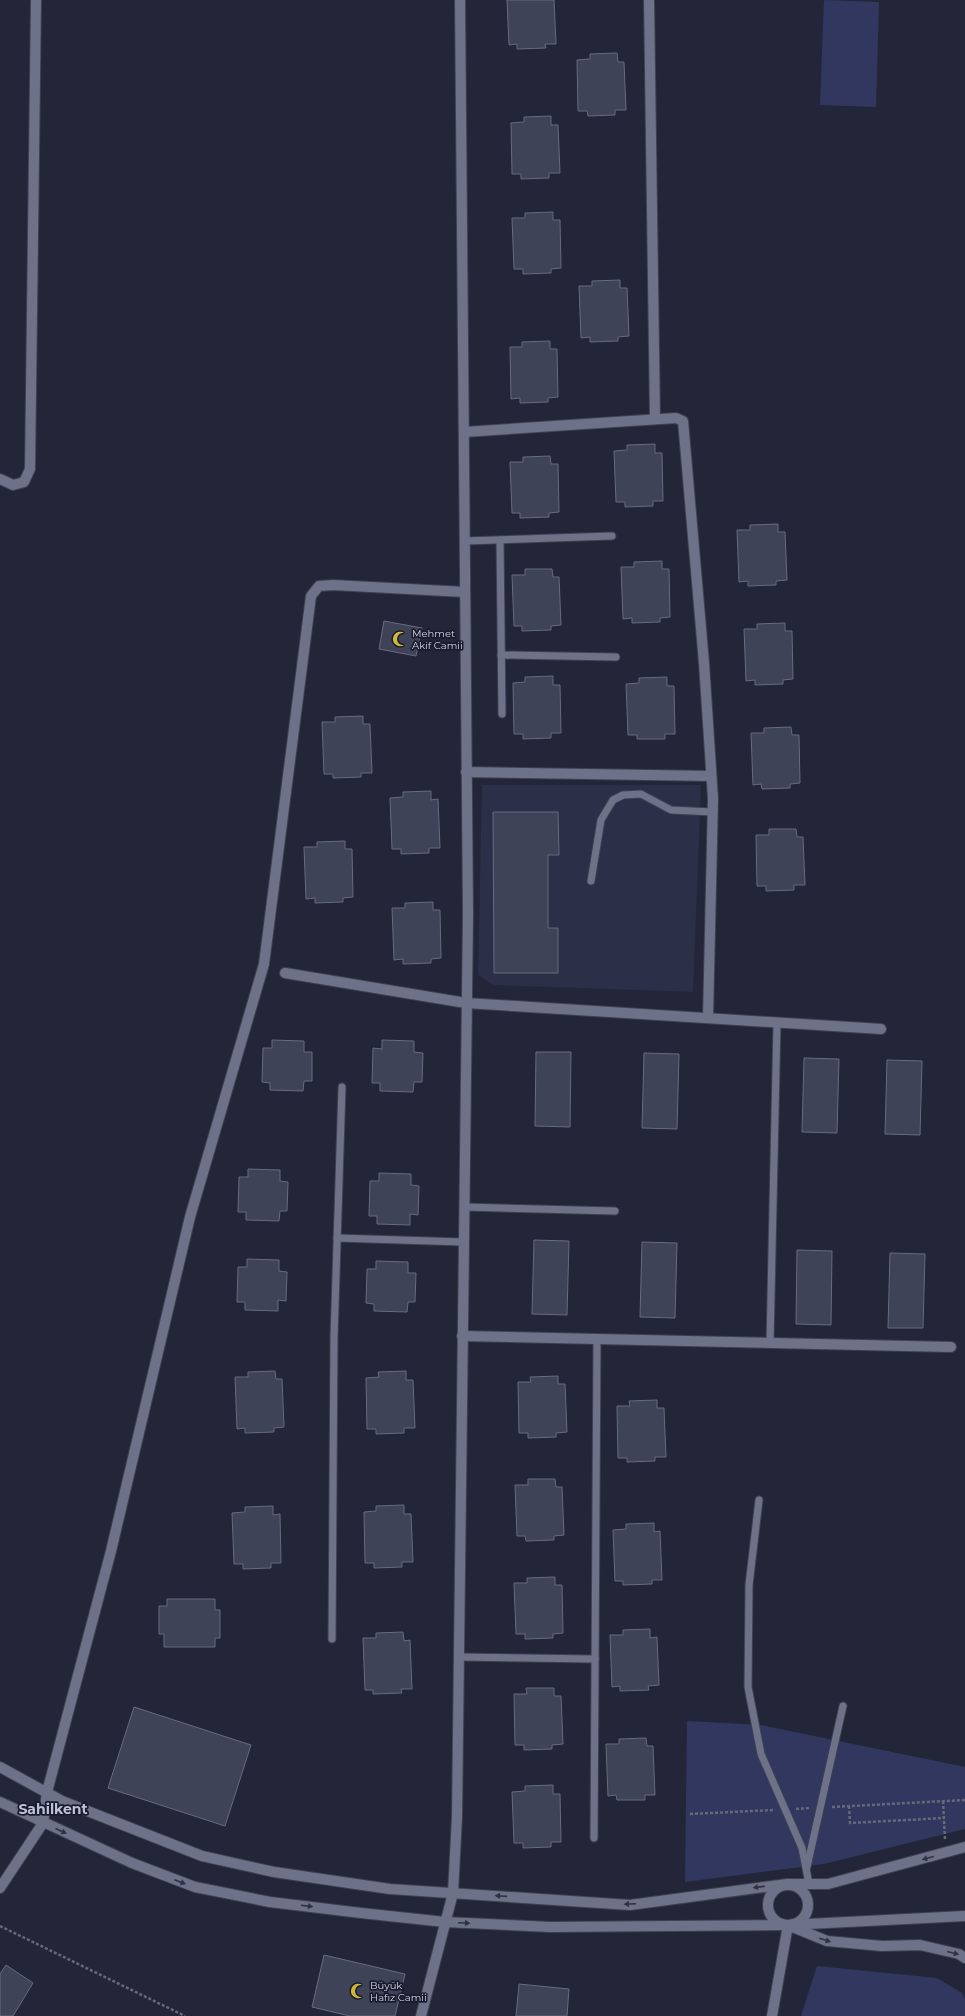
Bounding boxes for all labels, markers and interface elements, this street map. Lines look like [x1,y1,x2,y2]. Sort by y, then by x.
place label: Mehmet Akif Camii [412,627,463,652]
mosque icon: Mehmet Akif Camii [391,630,409,648]
district label: Sahilkent [18,1800,88,1818]
one-way arrow [55,1828,66,1834]
one-way arrow [921,1855,933,1861]
one-way arrow [174,1879,186,1885]
one-way arrow [753,1884,765,1890]
one-way arrow [495,1893,507,1900]
one-way arrow [623,1901,636,1907]
one-way arrow [301,1903,313,1909]
one-way arrow [458,1920,471,1926]
one-way arrow [819,1937,831,1943]
one-way arrow [947,1950,959,1956]
place label: Büyük Hafız Camii [370,1979,427,2004]
mosque icon: Büyük Hafız Camii [349,1982,367,2000]

